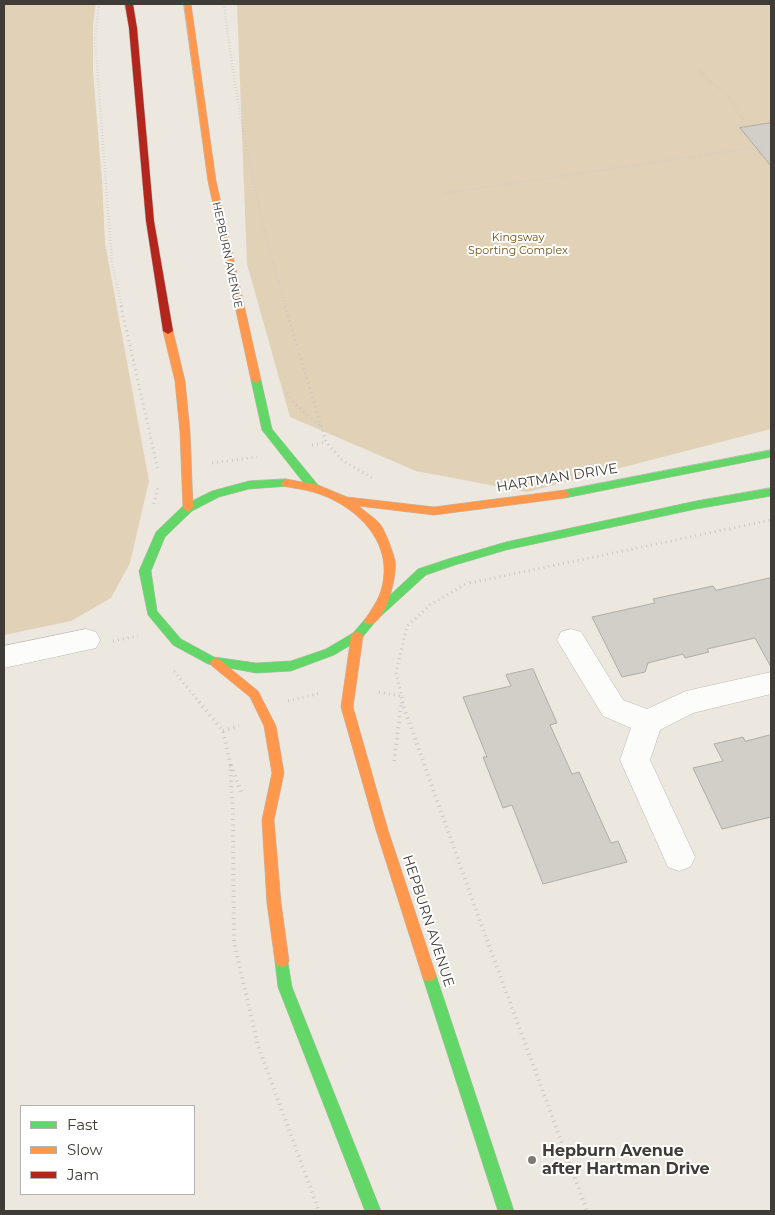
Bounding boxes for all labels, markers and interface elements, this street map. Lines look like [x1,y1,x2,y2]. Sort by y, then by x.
street label: HEPBURN AVENUE [209,201,245,309]
park label: Kingsway Sporting Complex [468,231,568,257]
street label: HARTMAN DRIVE [495,460,619,496]
street label: HEPBURN AVENUE [399,853,457,989]
legend [20,1105,195,1195]
text: Fast [67,1115,98,1134]
text: Slow [67,1140,103,1159]
place label: Hepburn Avenue after Hartman Drive [542,1141,710,1179]
marker: Hepburn Avenue after Hartman Drive [526,1154,538,1166]
text: Jam [67,1165,99,1184]

